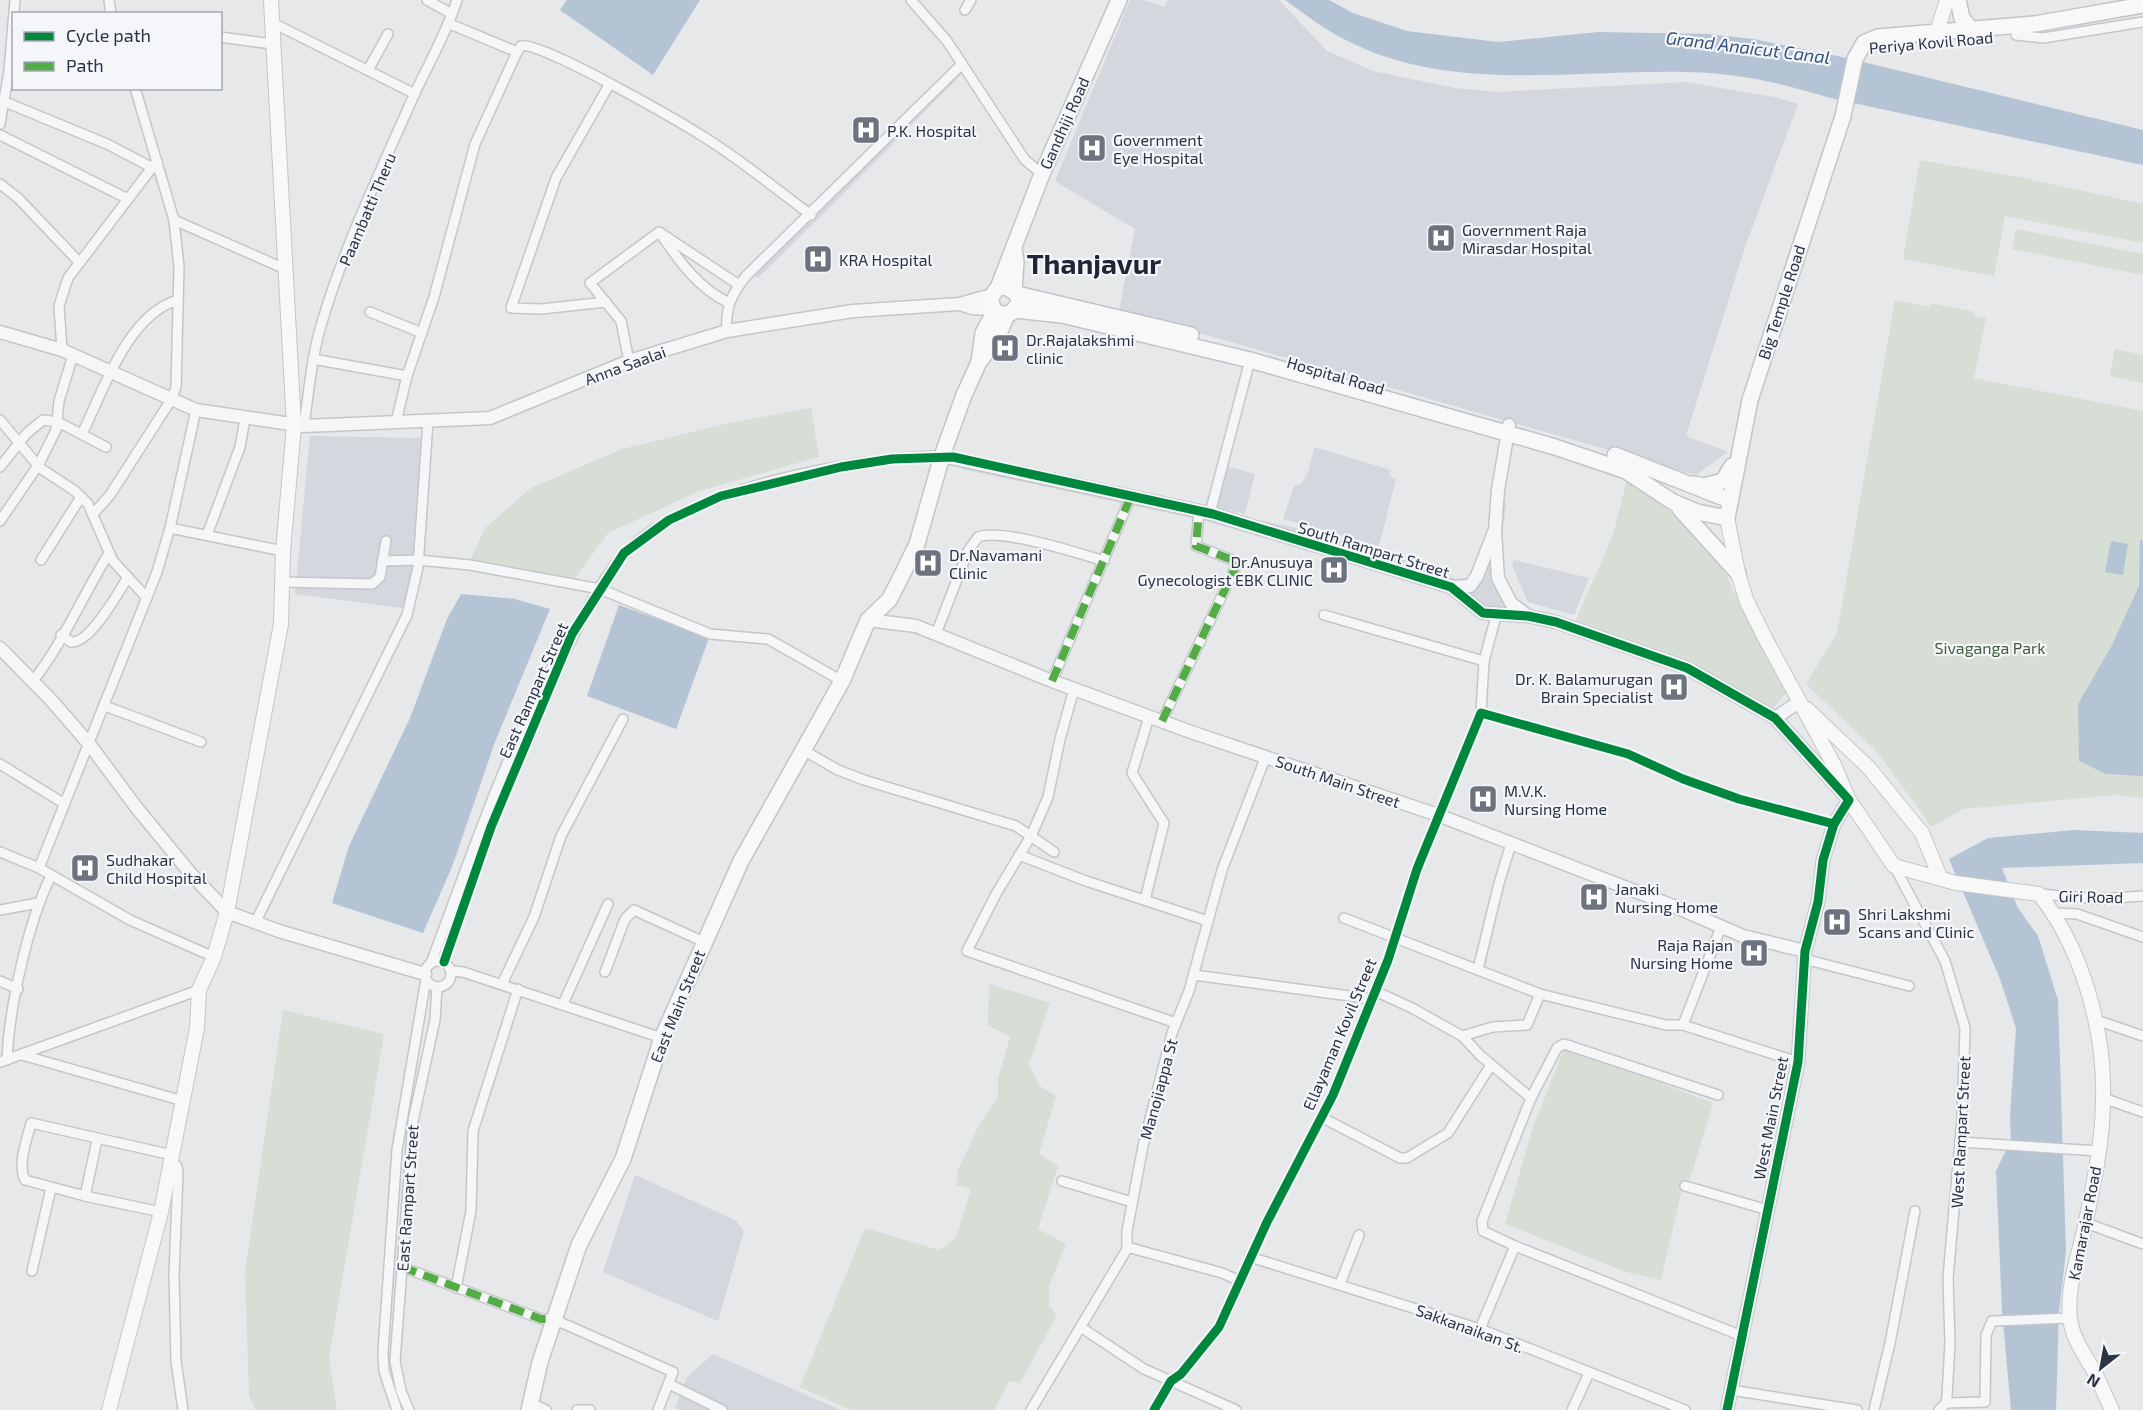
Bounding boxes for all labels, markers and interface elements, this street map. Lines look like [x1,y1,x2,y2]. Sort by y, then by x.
legend [12,12,222,90]
text: Cycle path [66,24,151,46]
water label: Grand Anaicut Canal [1665,26,1831,68]
street label: Periya Kovil Road [1868,27,1994,57]
text: Path [66,54,104,76]
street label: Gandhiji Road [1035,74,1094,172]
hospital icon: P.K. Hospital [850,114,882,146]
place label: P.K. Hospital [887,121,977,140]
place label: Government Eye Hospital [1113,130,1204,167]
hospital icon: Government Eye Hospital [1076,132,1108,164]
street label: Paambatti Theru [335,150,399,268]
place label: Government Raja Mirasdar Hospital [1462,220,1592,257]
hospital icon: Government Raja Mirasdar Hospital [1425,222,1457,254]
street label: Big Temple Road [1754,242,1808,362]
hospital icon: KRA Hospital [802,243,834,275]
district label: Thanjavur [1027,246,1161,280]
place label: KRA Hospital [839,250,933,269]
place label: Dr.Rajalakshmi clinic [1026,330,1134,367]
hospital icon: Dr.Rajalakshmi clinic [989,332,1021,364]
street label: Anna Saalai [582,342,668,388]
street label: Hospital Road [1285,352,1387,398]
street label: South Rampart Street [1296,517,1452,581]
place label: Dr.Navamani Clinic [949,545,1042,582]
hospital icon: Dr.Navamani Clinic [912,547,944,579]
place label: Dr.Anusuya Gynecologist EBK CLINIC [1137,552,1313,589]
hospital icon: Dr.Anusuya Gynecologist EBK CLINIC [1318,554,1350,586]
street label: East Rampart Street [494,619,572,761]
park label: Sivaganga Park [1935,638,2045,657]
place label: Dr. K. Balamurugan Brain Specialist [1515,669,1653,706]
hospital icon: Dr. K. Balamurugan Brain Specialist [1658,671,1690,703]
street label: South Main Street [1273,751,1403,811]
place label: M.V.K. Nursing Home [1504,781,1607,818]
hospital icon: M.V.K. Nursing Home [1467,783,1499,815]
place label: Sudhakar Child Hospital [106,850,207,887]
hospital icon: Sudhakar Child Hospital [69,852,101,884]
place label: Janaki Nursing Home [1615,879,1718,916]
hospital icon: Janaki Nursing Home [1578,881,1610,913]
street label: Giri Road [2058,886,2124,906]
place label: Shri Lakshmi Scans and Clinic [1858,904,1974,941]
hospital icon: Shri Lakshmi Scans and Clinic [1821,906,1853,938]
place label: Raja Rajan Nursing Home [1630,935,1733,972]
hospital icon: Raja Rajan Nursing Home [1738,937,1770,969]
street label: East Main Street [646,947,708,1065]
street label: Ellayaman Kovil Street [1298,955,1380,1113]
street label: Manojiappa St [1135,1036,1182,1142]
street label: West Main Street [1749,1055,1791,1181]
street label: West Rampart Street [1947,1055,1973,1209]
street label: East Rampart Street [392,1124,422,1272]
street label: Kamarajar Road [2064,1164,2105,1282]
street label: Sakkanaikan St. [1414,1300,1526,1356]
north arrow [2071,1338,2131,1398]
text: N [2083,1370,2103,1392]

